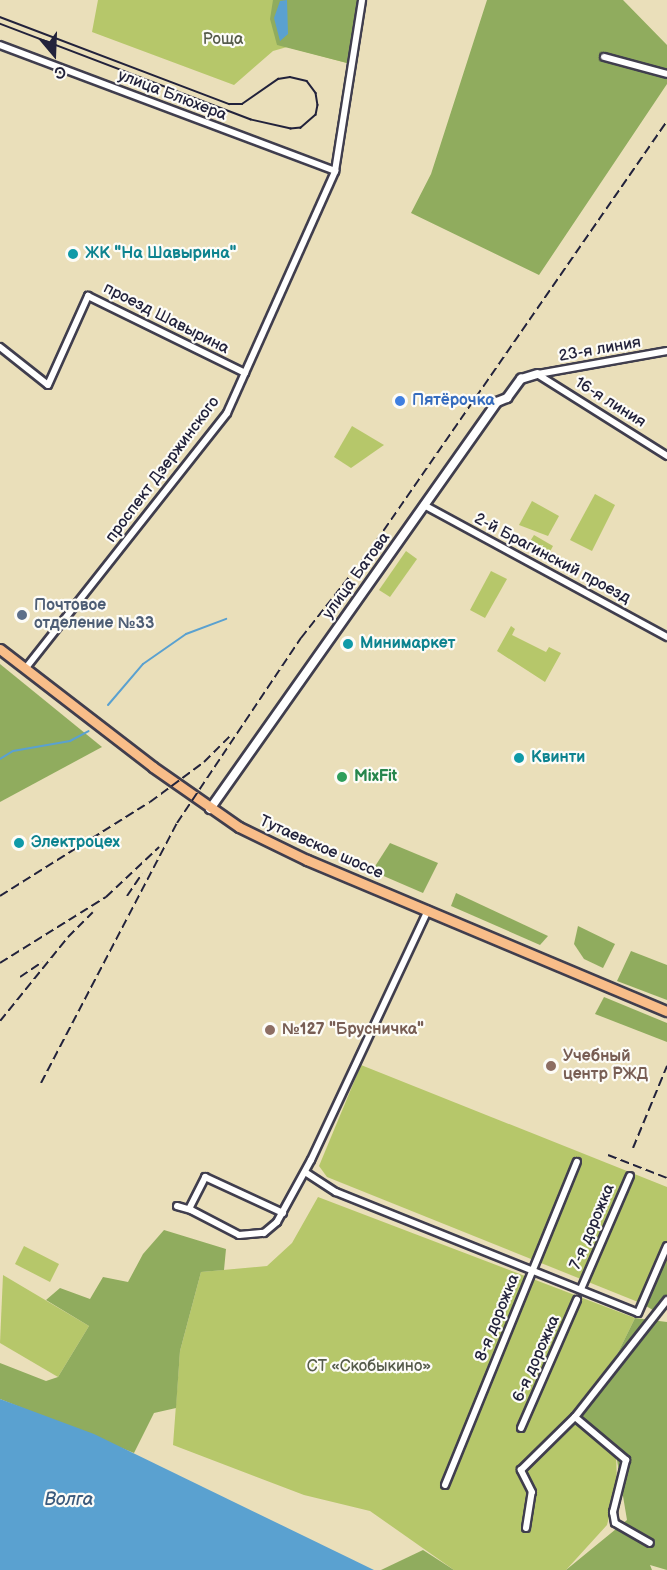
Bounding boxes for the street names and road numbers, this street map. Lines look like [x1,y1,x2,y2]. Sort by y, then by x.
street label: улица Блюхера [115,66,229,126]
street label: проезд Шавырина [100,279,232,359]
street label: 23-я линия [558,333,642,367]
street label: 16-я линия [571,374,649,432]
street label: проспект Дзержинского [102,393,224,547]
street label: 2-й Брагинский проезд [471,510,633,608]
street label: улица Батова [319,529,395,623]
street label: Тутаевское шоссе [256,812,386,884]
street label: 7-я дорожка [566,1181,620,1273]
street label: 8-я дорожка [472,1272,524,1364]
street label: 6-я дорожка [509,1313,565,1405]

